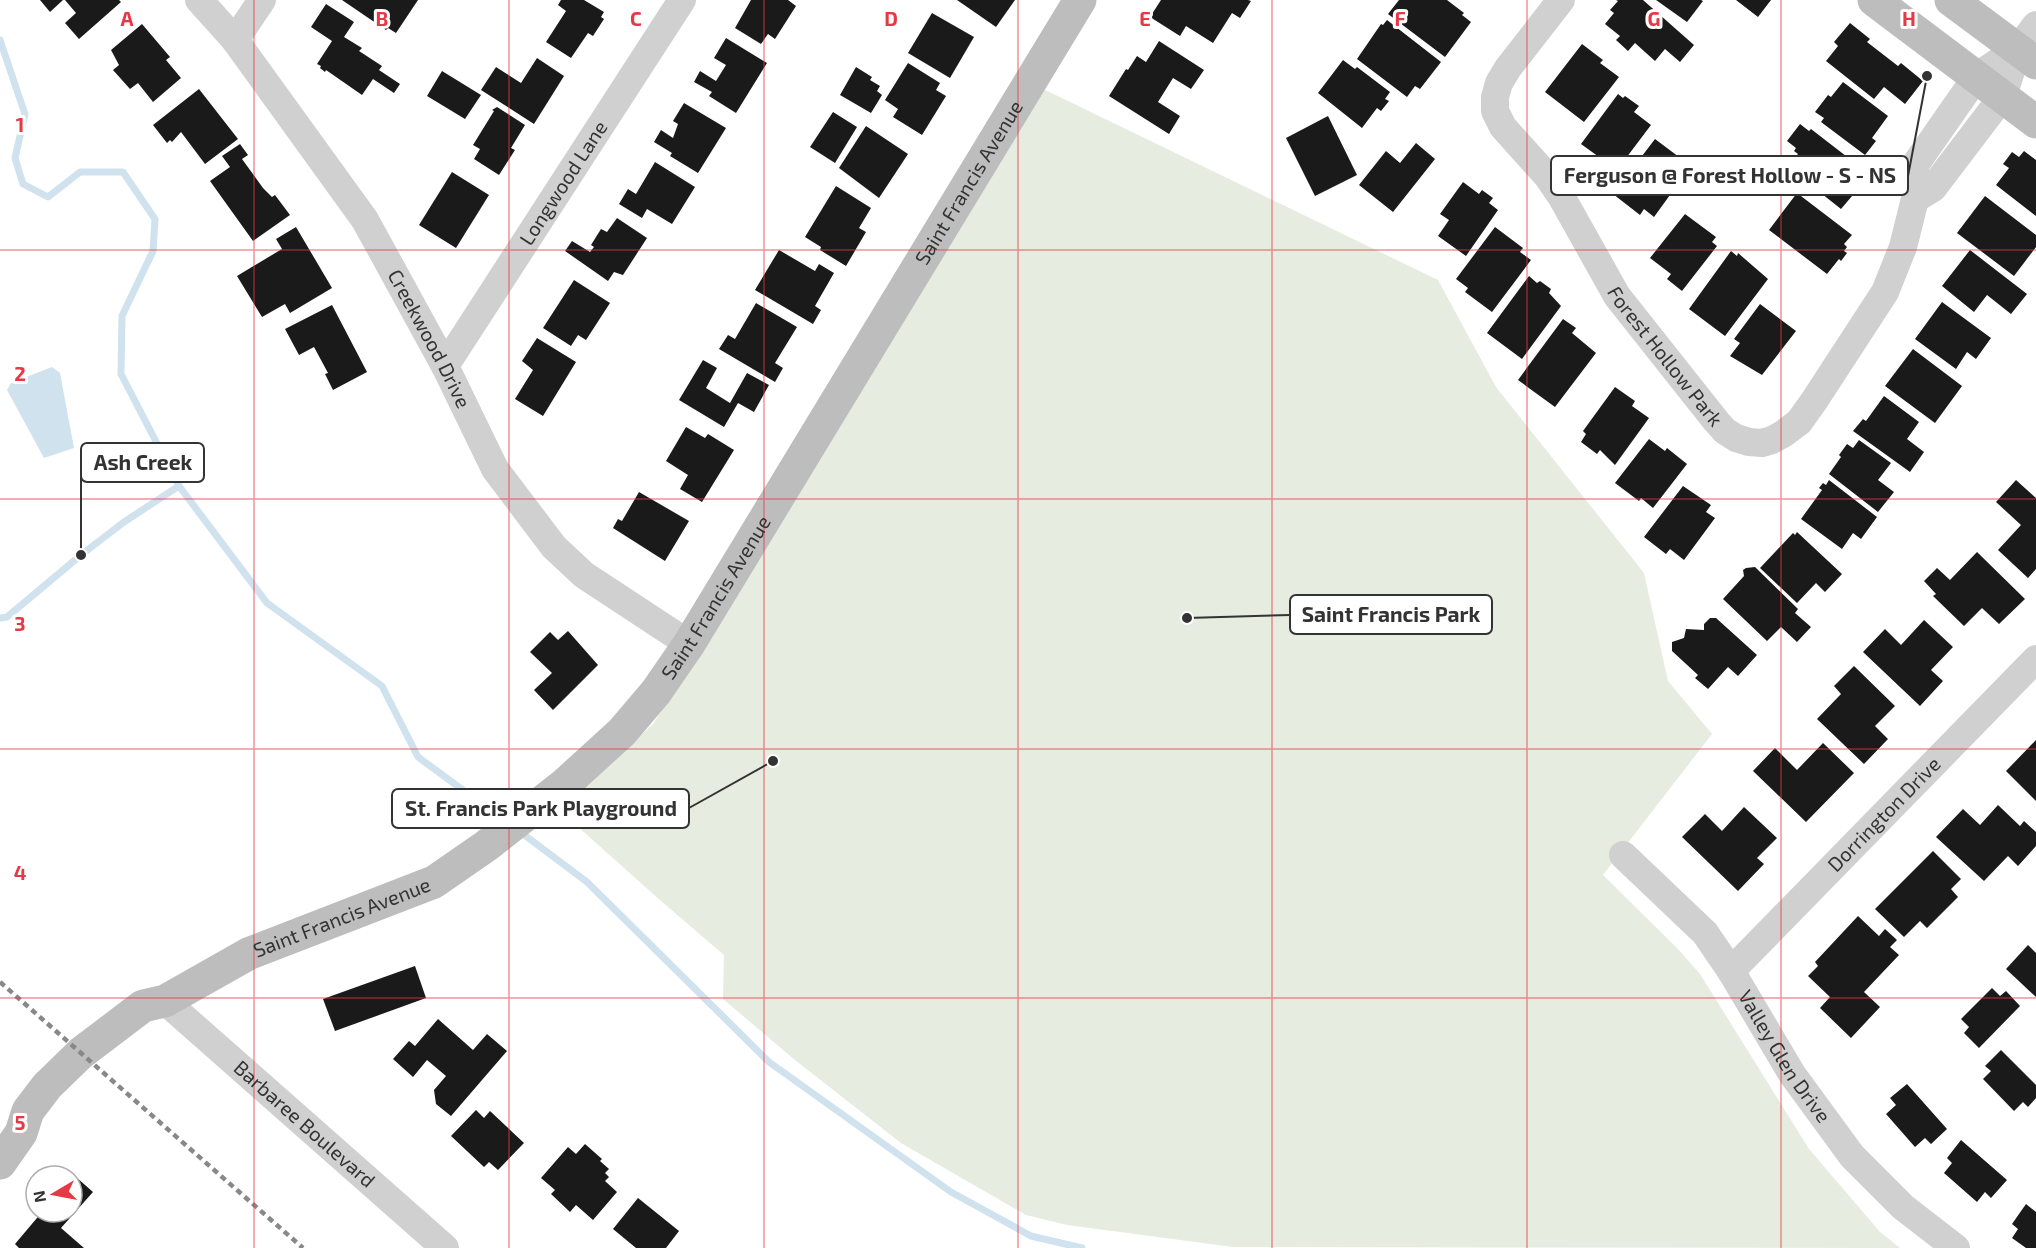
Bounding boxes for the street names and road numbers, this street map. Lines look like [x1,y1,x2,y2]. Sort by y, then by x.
street label: Saint Francis Avenue [909,96,1027,269]
street label: Longwood Lane [514,116,612,249]
street label: Creekwood Drive [383,265,477,412]
street label: Forest Hollow Park [1603,282,1728,431]
street label: Saint Francis Avenue [655,511,775,683]
street label: Dorrington Drive [1822,751,1945,876]
street label: Saint Francis Avenue [250,872,434,962]
street label: Valley Glen Drive [1734,985,1836,1127]
street label: Barbaree Boulevard [230,1055,381,1192]

